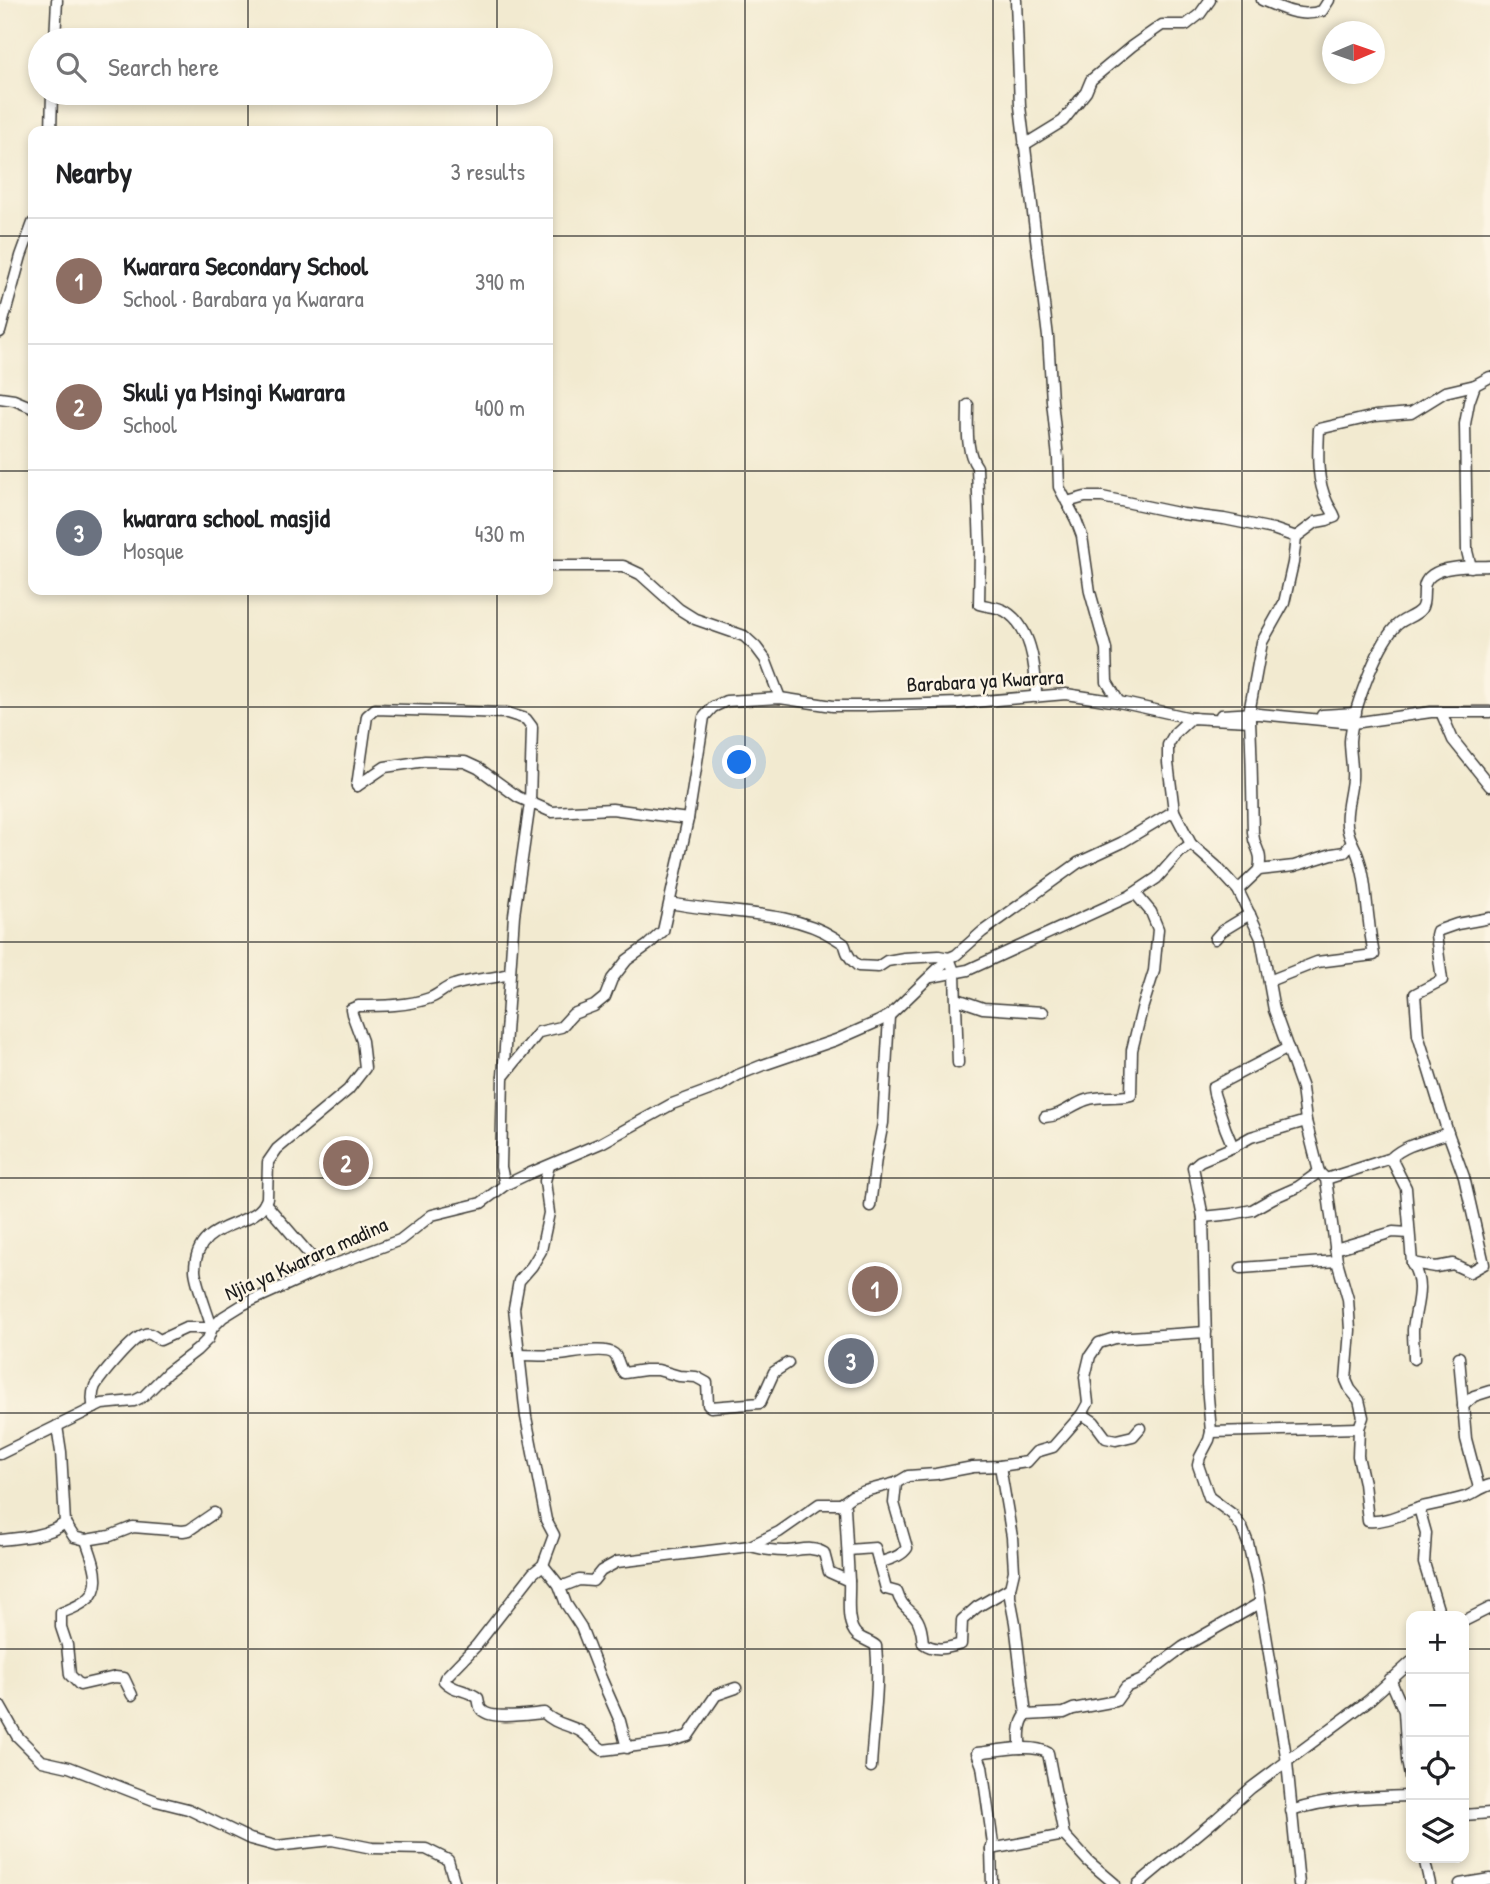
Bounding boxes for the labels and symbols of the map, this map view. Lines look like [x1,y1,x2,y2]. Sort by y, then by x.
north arrow [1322,21,1385,84]
street label: Barabara ya Kwarara [906,662,1064,699]
your location [722,745,756,779]
pin: 2 [323,1137,369,1189]
street label: Njia ya Kwarara madina [220,1210,392,1307]
pin: 1 [852,1263,898,1315]
pin: 3 [828,1335,874,1387]

